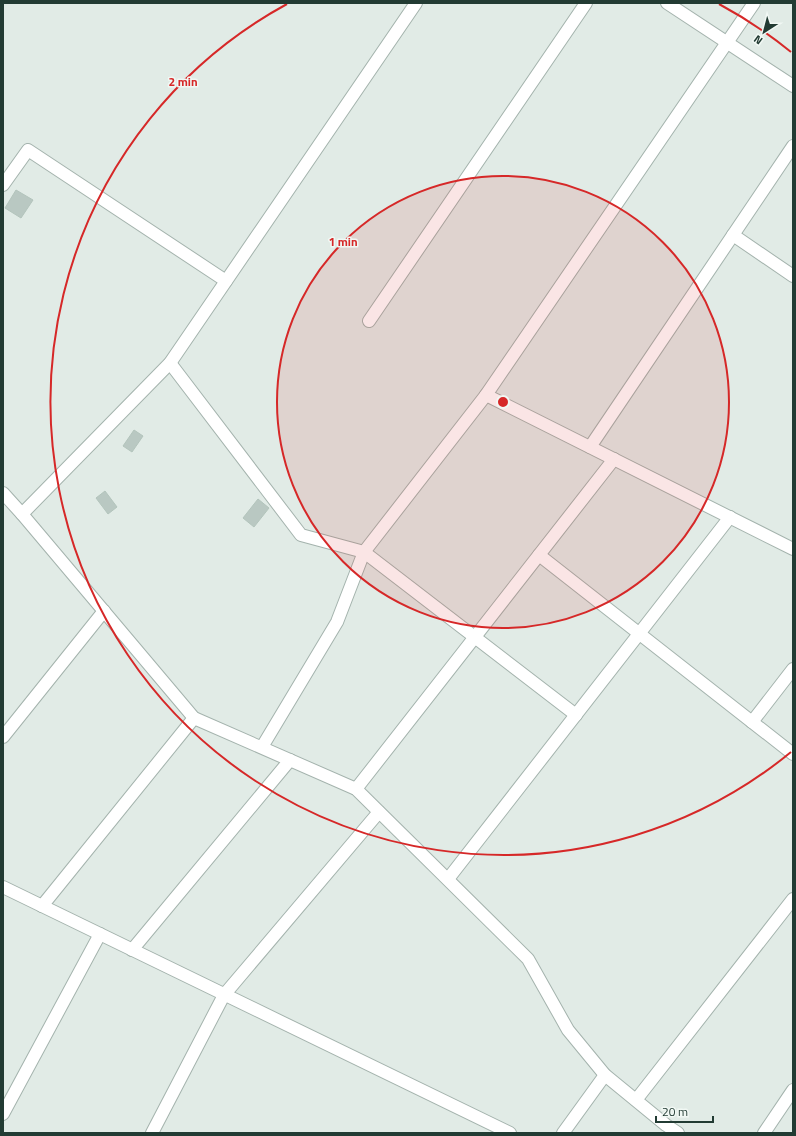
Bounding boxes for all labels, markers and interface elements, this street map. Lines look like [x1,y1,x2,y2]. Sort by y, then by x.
north arrow [744,12,784,52]
text: N [750,31,766,49]
text: 2 min [168,72,198,91]
text: 1 min [328,232,358,251]
centre of rings [496,395,510,409]
scale bar [656,1098,713,1124]
text: 20 m [662,1102,688,1121]

